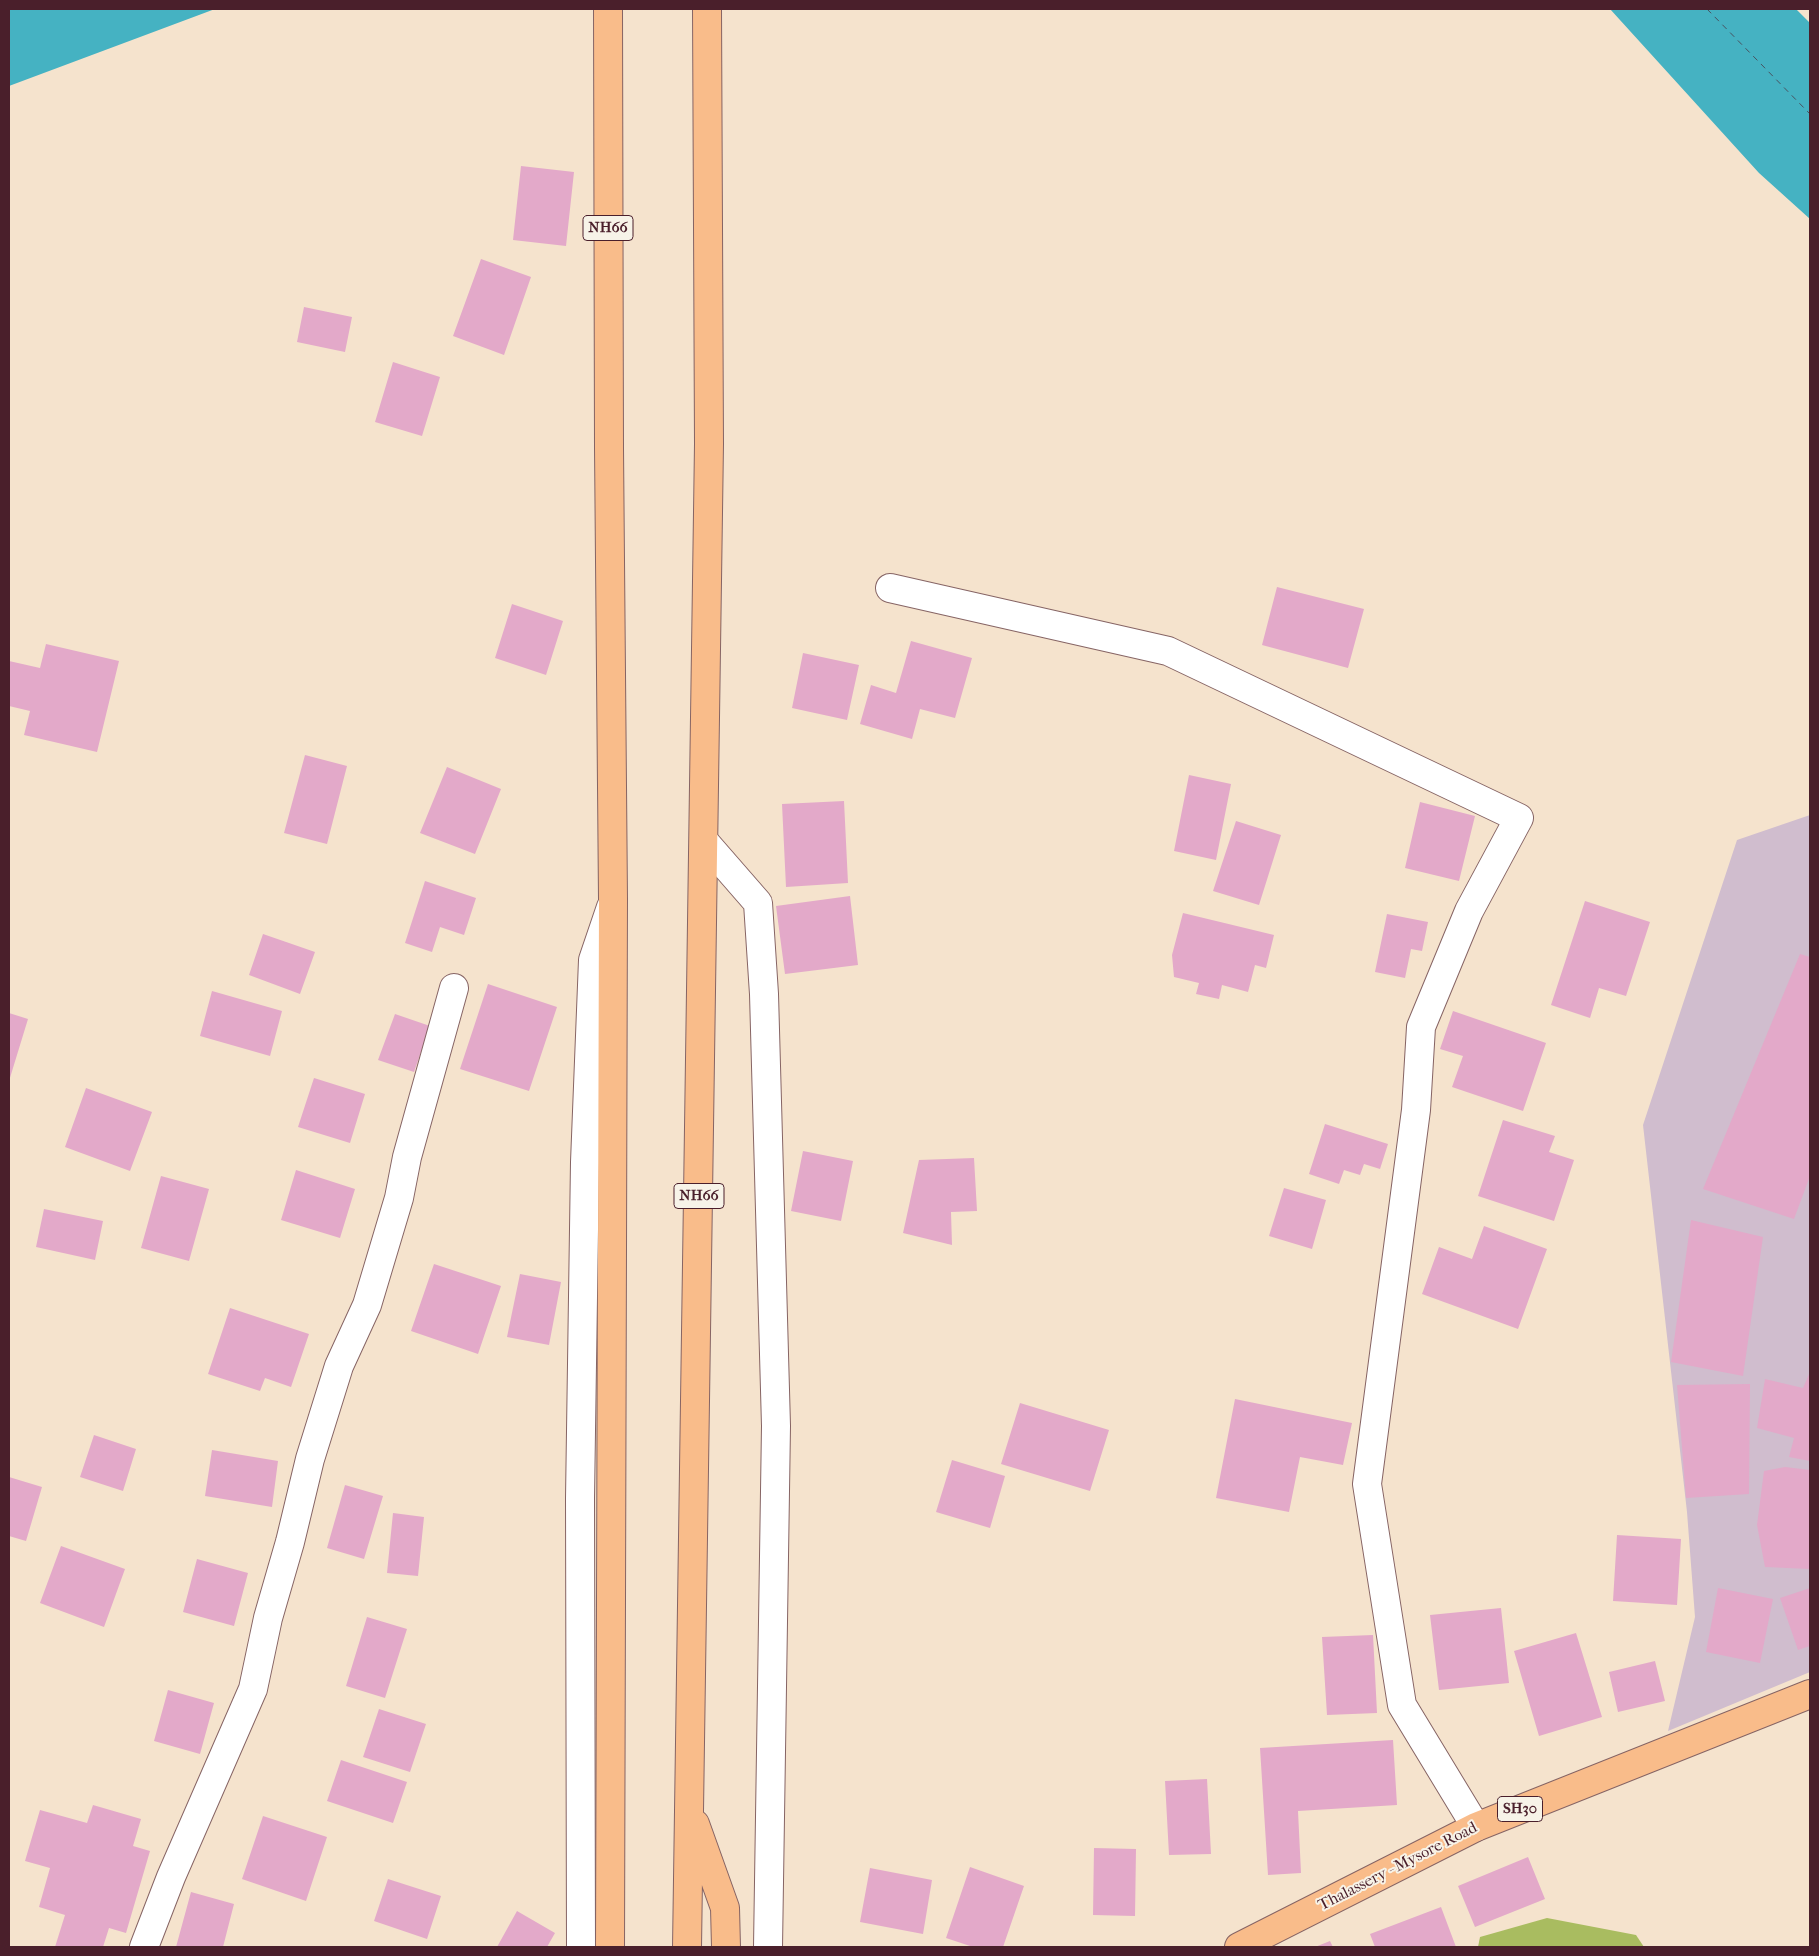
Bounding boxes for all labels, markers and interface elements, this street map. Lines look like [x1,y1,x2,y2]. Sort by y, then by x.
road number: NH66 [583,216,633,240]
road number: NH66 [674,1184,724,1208]
road number: SH30 [1498,1796,1542,1822]
street label: Thalassery - Mysore Road [1315,1819,1481,1915]

